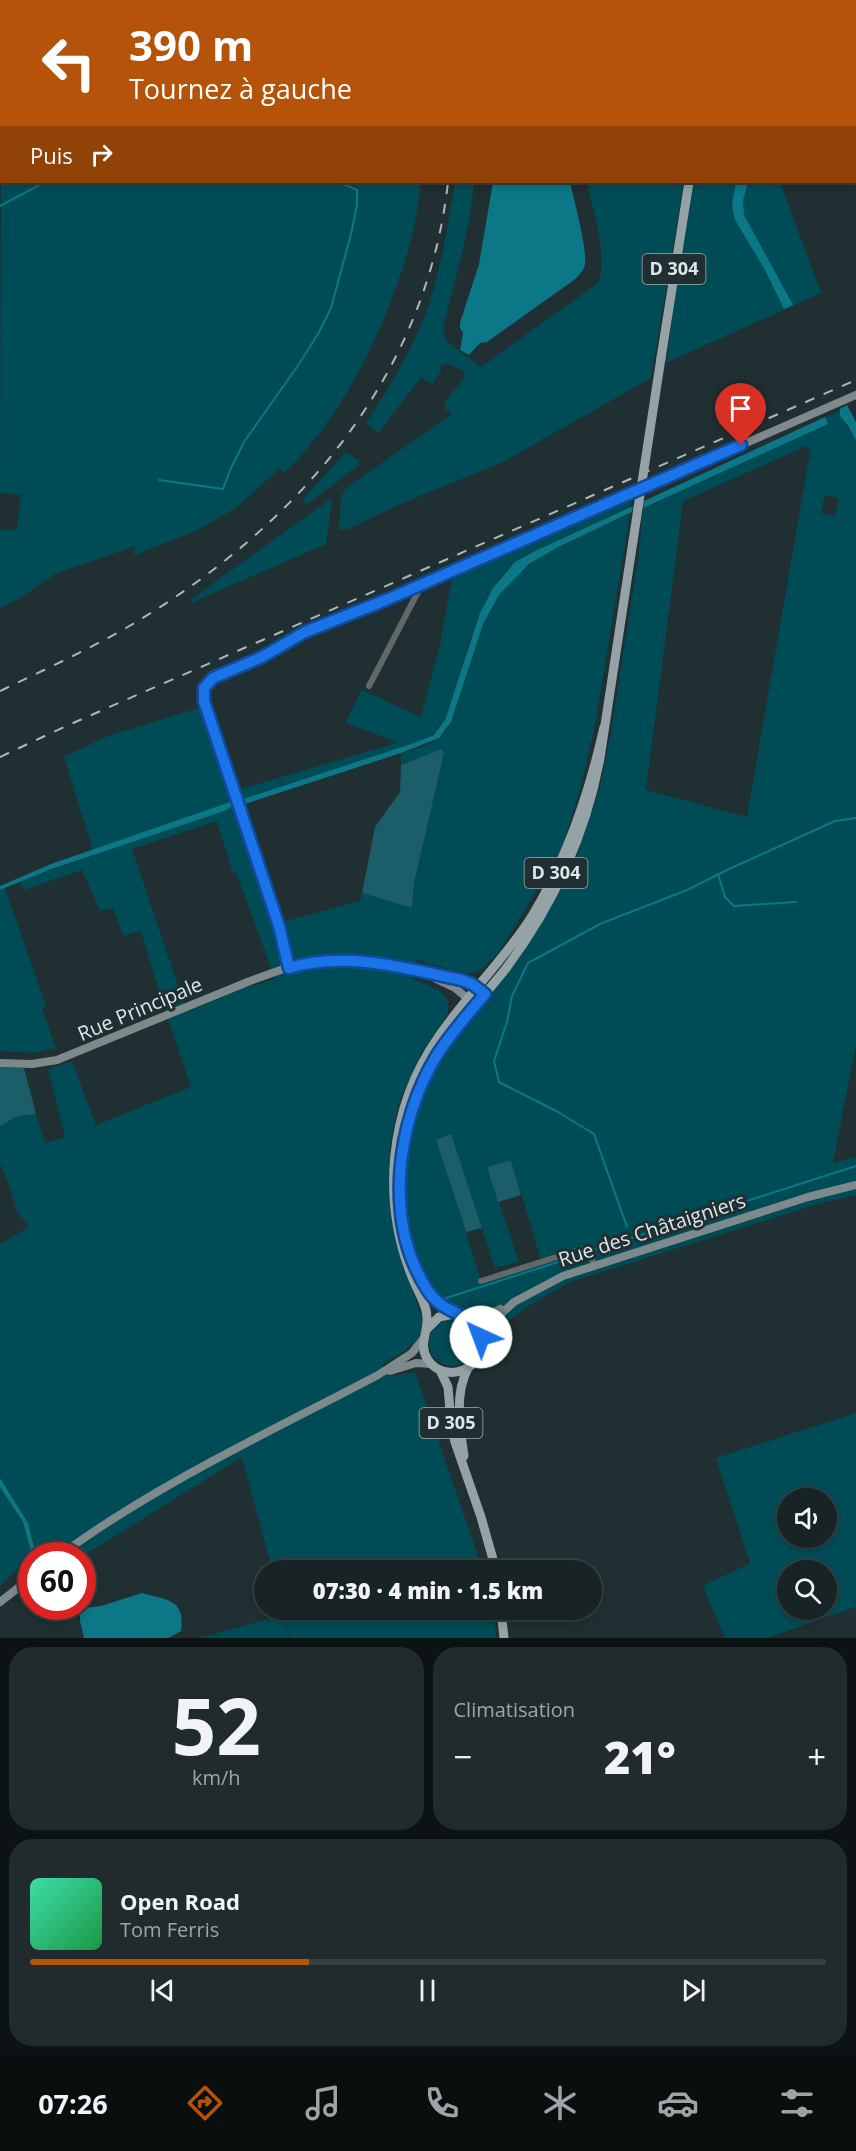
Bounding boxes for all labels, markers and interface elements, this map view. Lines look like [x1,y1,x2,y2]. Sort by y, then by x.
text: 390 m [129,16,253,73]
icon: left [30,24,108,102]
text: Tournez à gauche [129,70,352,107]
icon: right [85,138,118,171]
text: Puis [30,140,73,170]
road number: D 304 [642,254,706,284]
pin [715,383,766,445]
icon: arrive [724,392,757,425]
road number: D 304 [524,858,588,888]
street label: Rue Principale [73,970,206,1047]
street label: Rue des Châtaigniers [555,1186,749,1273]
position arrow [449,1305,513,1369]
road number: D 305 [420,1408,482,1438]
map controls [777,1488,837,1620]
button: sound [777,1488,837,1548]
speed limit sign: 60 [18,1542,96,1620]
button: search [777,1560,837,1620]
text: 07:30 · 4 min · 1.5 km [313,1575,543,1605]
text: 52 [172,1672,261,1778]
text: Climatisation [454,1696,575,1723]
text: 21° [604,1726,676,1787]
text: − [454,1734,472,1779]
text: + [807,1734,826,1779]
text: km/h [192,1764,241,1791]
text: Open Road [120,1886,240,1916]
text: Tom Ferris [120,1916,219,1943]
icon: previous [146,1974,179,2007]
icon: pause [411,1974,444,2007]
icon: next [677,1974,710,2007]
icon: directions [184,2082,226,2124]
icon: music [302,2082,344,2124]
icon: phone [421,2082,463,2124]
icon: climate [539,2082,581,2124]
icon: car [657,2082,699,2124]
icon: filters [776,2082,818,2124]
text: 07:26 [38,2085,108,2122]

